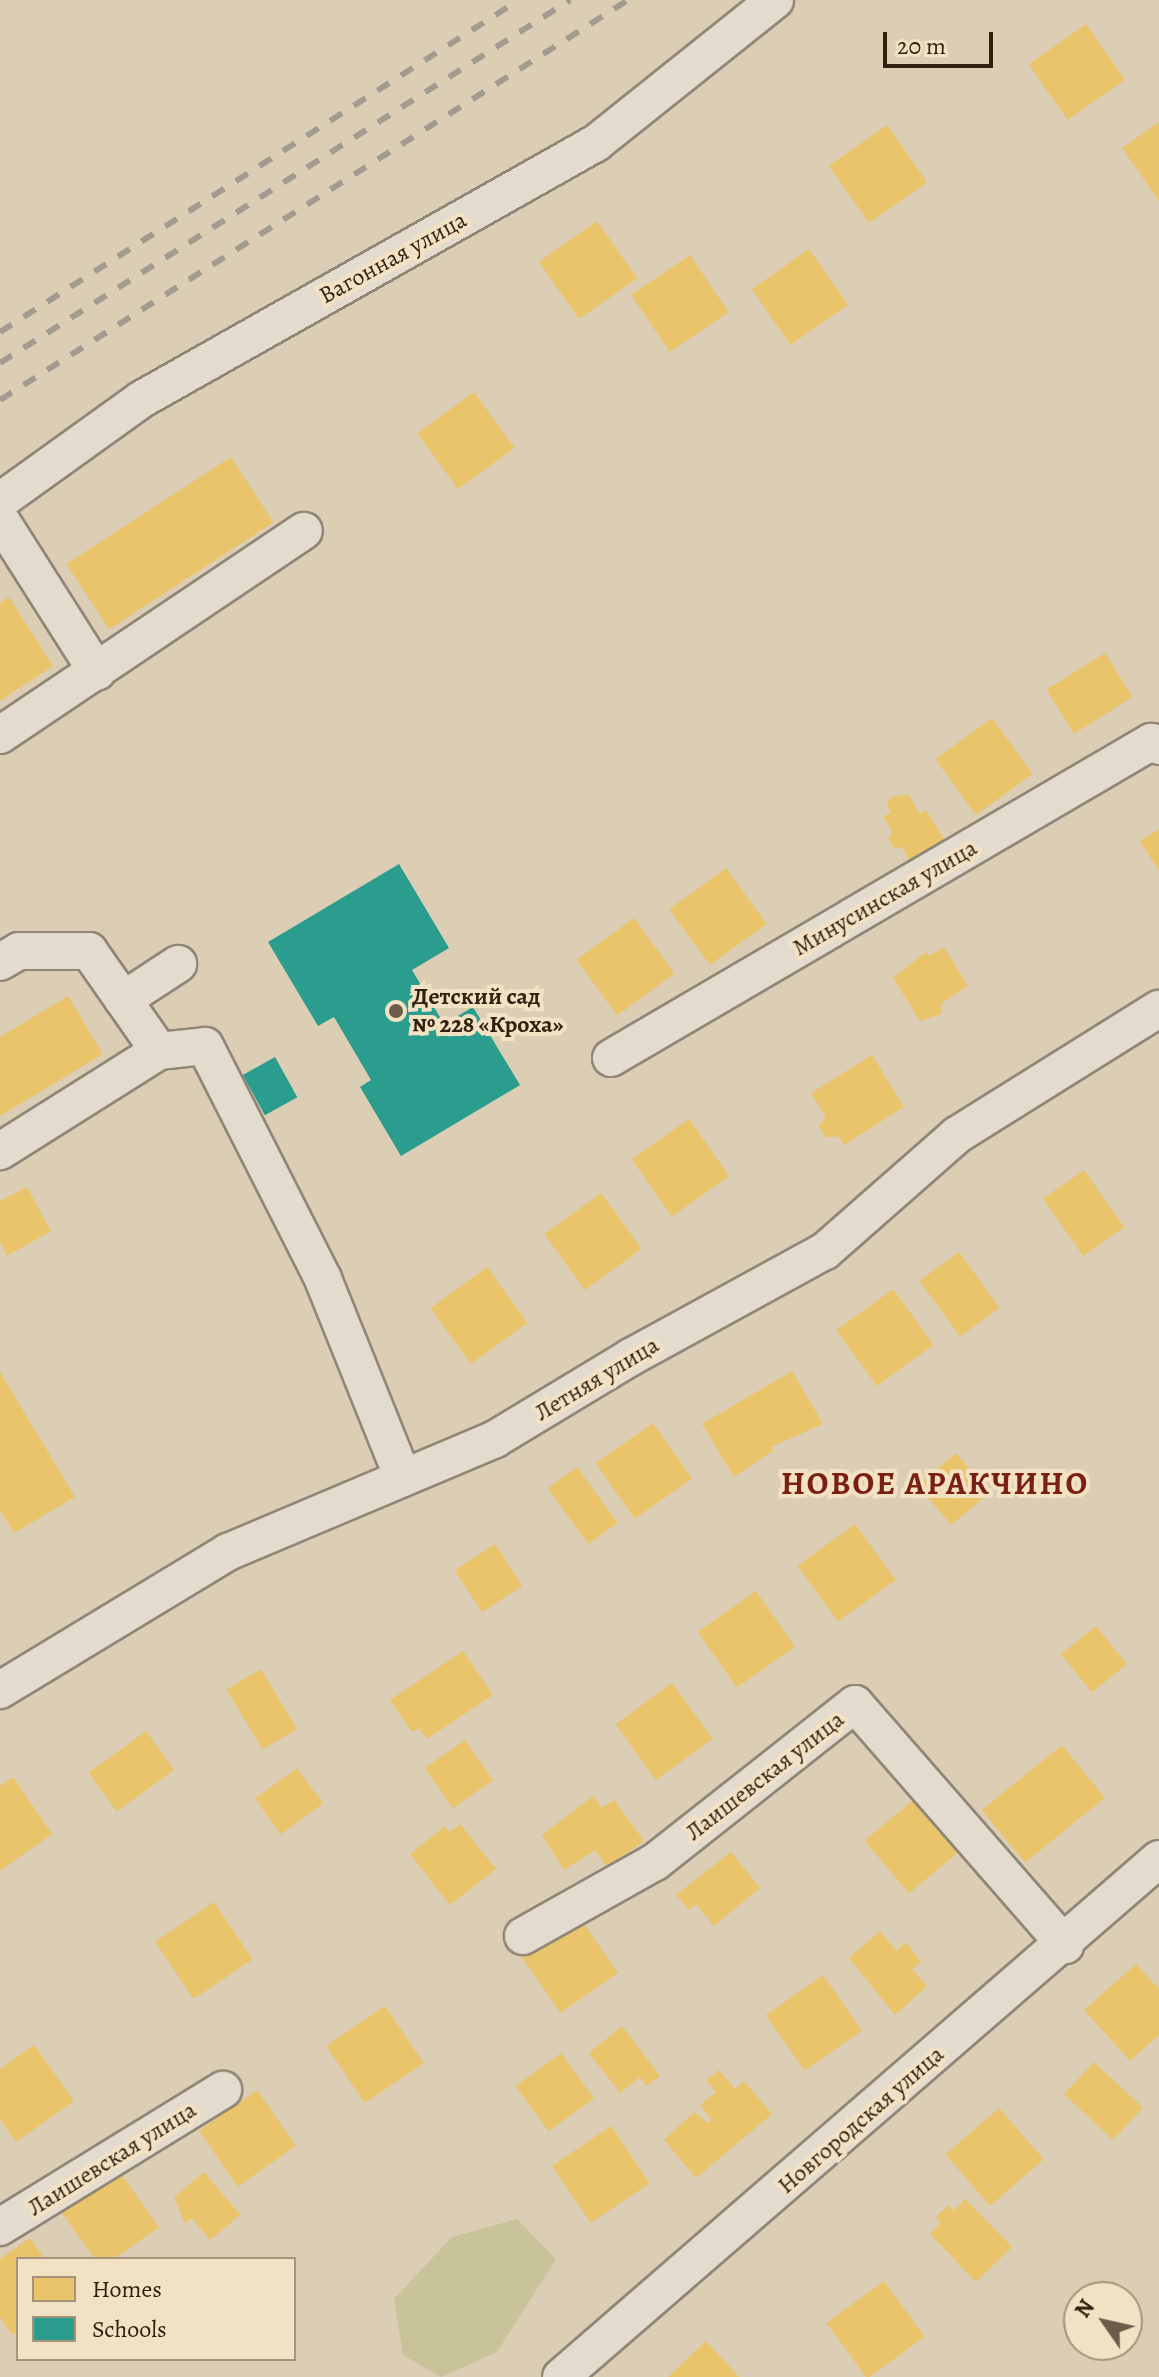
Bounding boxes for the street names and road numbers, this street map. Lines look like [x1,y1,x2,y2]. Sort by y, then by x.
street label: Вагонная улица [314,206,472,310]
street label: Минусинская улица [788,834,982,962]
street label: Летняя улица [530,1331,664,1427]
street label: Лаишевская улица [680,1705,850,1847]
street label: Новгородская улица [772,2040,950,2200]
street label: Лаишевская улица [22,2096,202,2222]

